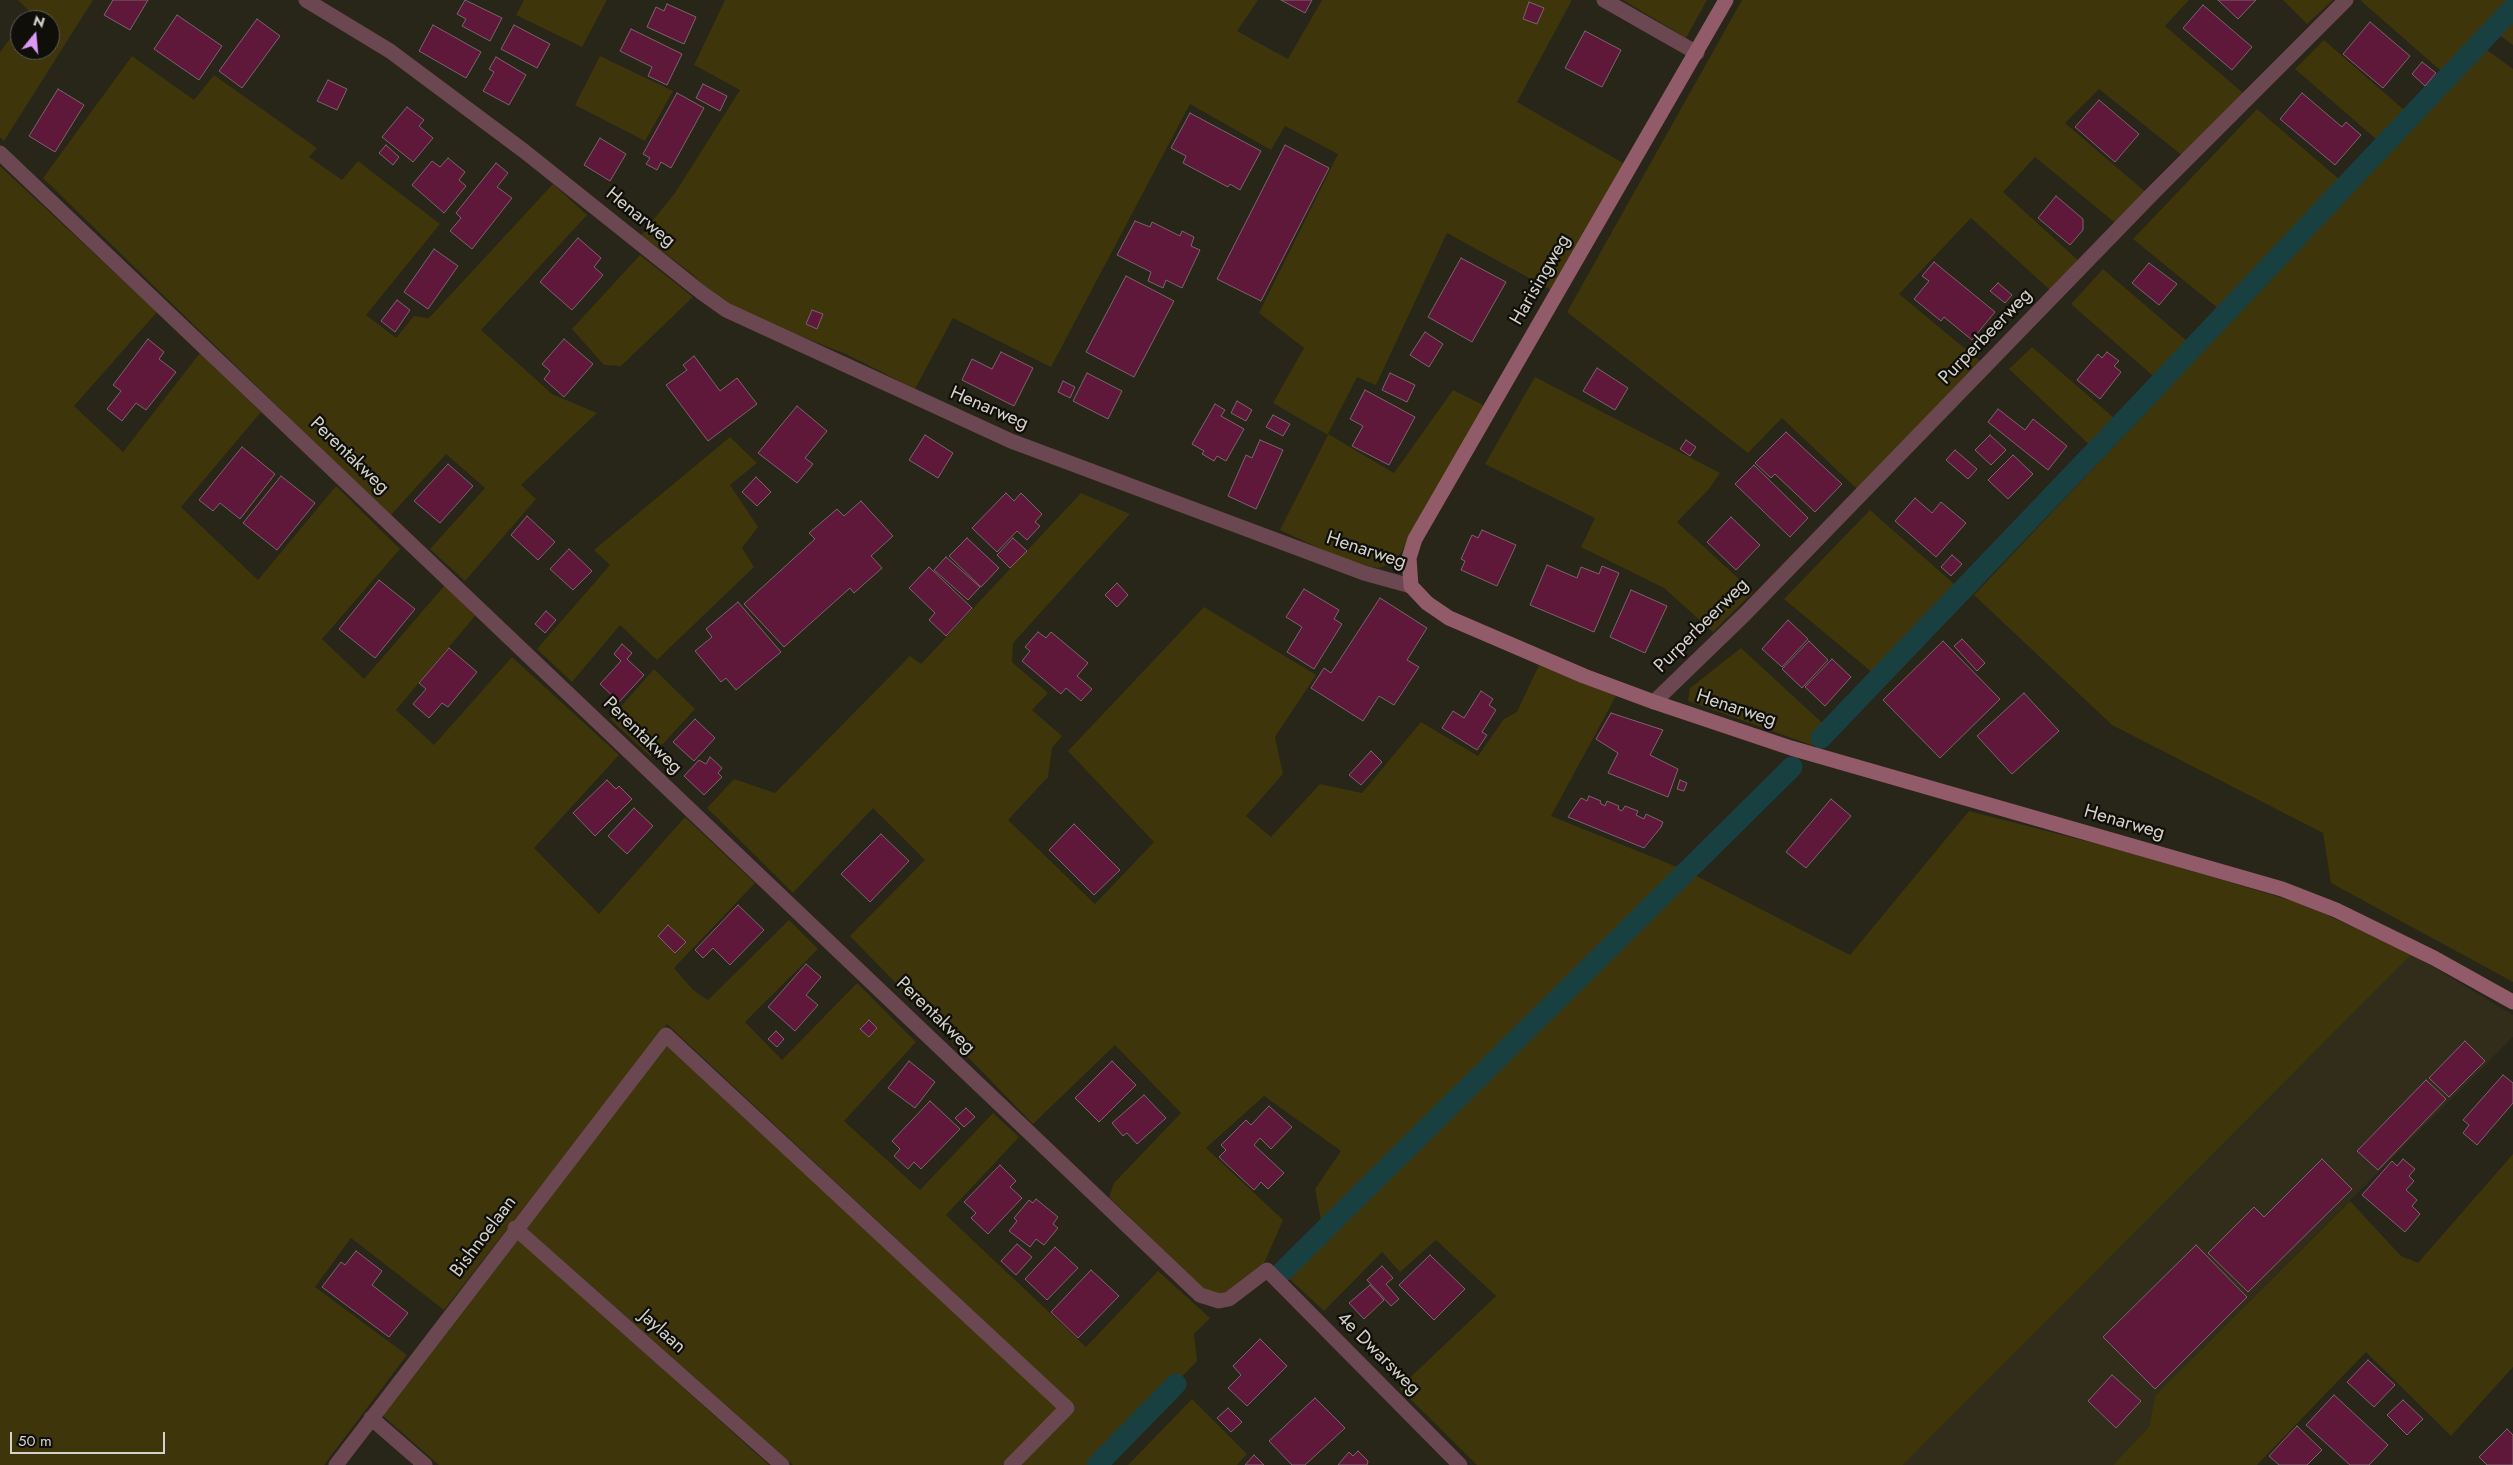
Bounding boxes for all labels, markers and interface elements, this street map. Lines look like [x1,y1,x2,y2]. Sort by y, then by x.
north arrow [10,10,60,60]
text: N [31,10,47,33]
street label: Henarweg [601,183,679,253]
street label: Harisingweg [1506,231,1576,329]
street label: Purperbeerweg [1935,284,2037,390]
street label: Henarweg [946,382,1032,436]
street label: Perentakweg [305,413,393,499]
street label: Henarweg [1323,527,1409,575]
street label: Purperbeerweg [1650,574,1754,678]
street label: Henarweg [1693,685,1779,733]
street label: Perentakweg [598,693,686,779]
street label: Henarweg [2081,801,2167,845]
street label: Perentakweg [891,973,979,1059]
street label: Bishnoelaan [446,1192,522,1282]
street label: Jaylaan [634,1305,690,1359]
street label: 4e Dwarsweg [1331,1307,1425,1401]
scale bar [12,1422,168,1454]
text: 50 m [18,1430,52,1452]

